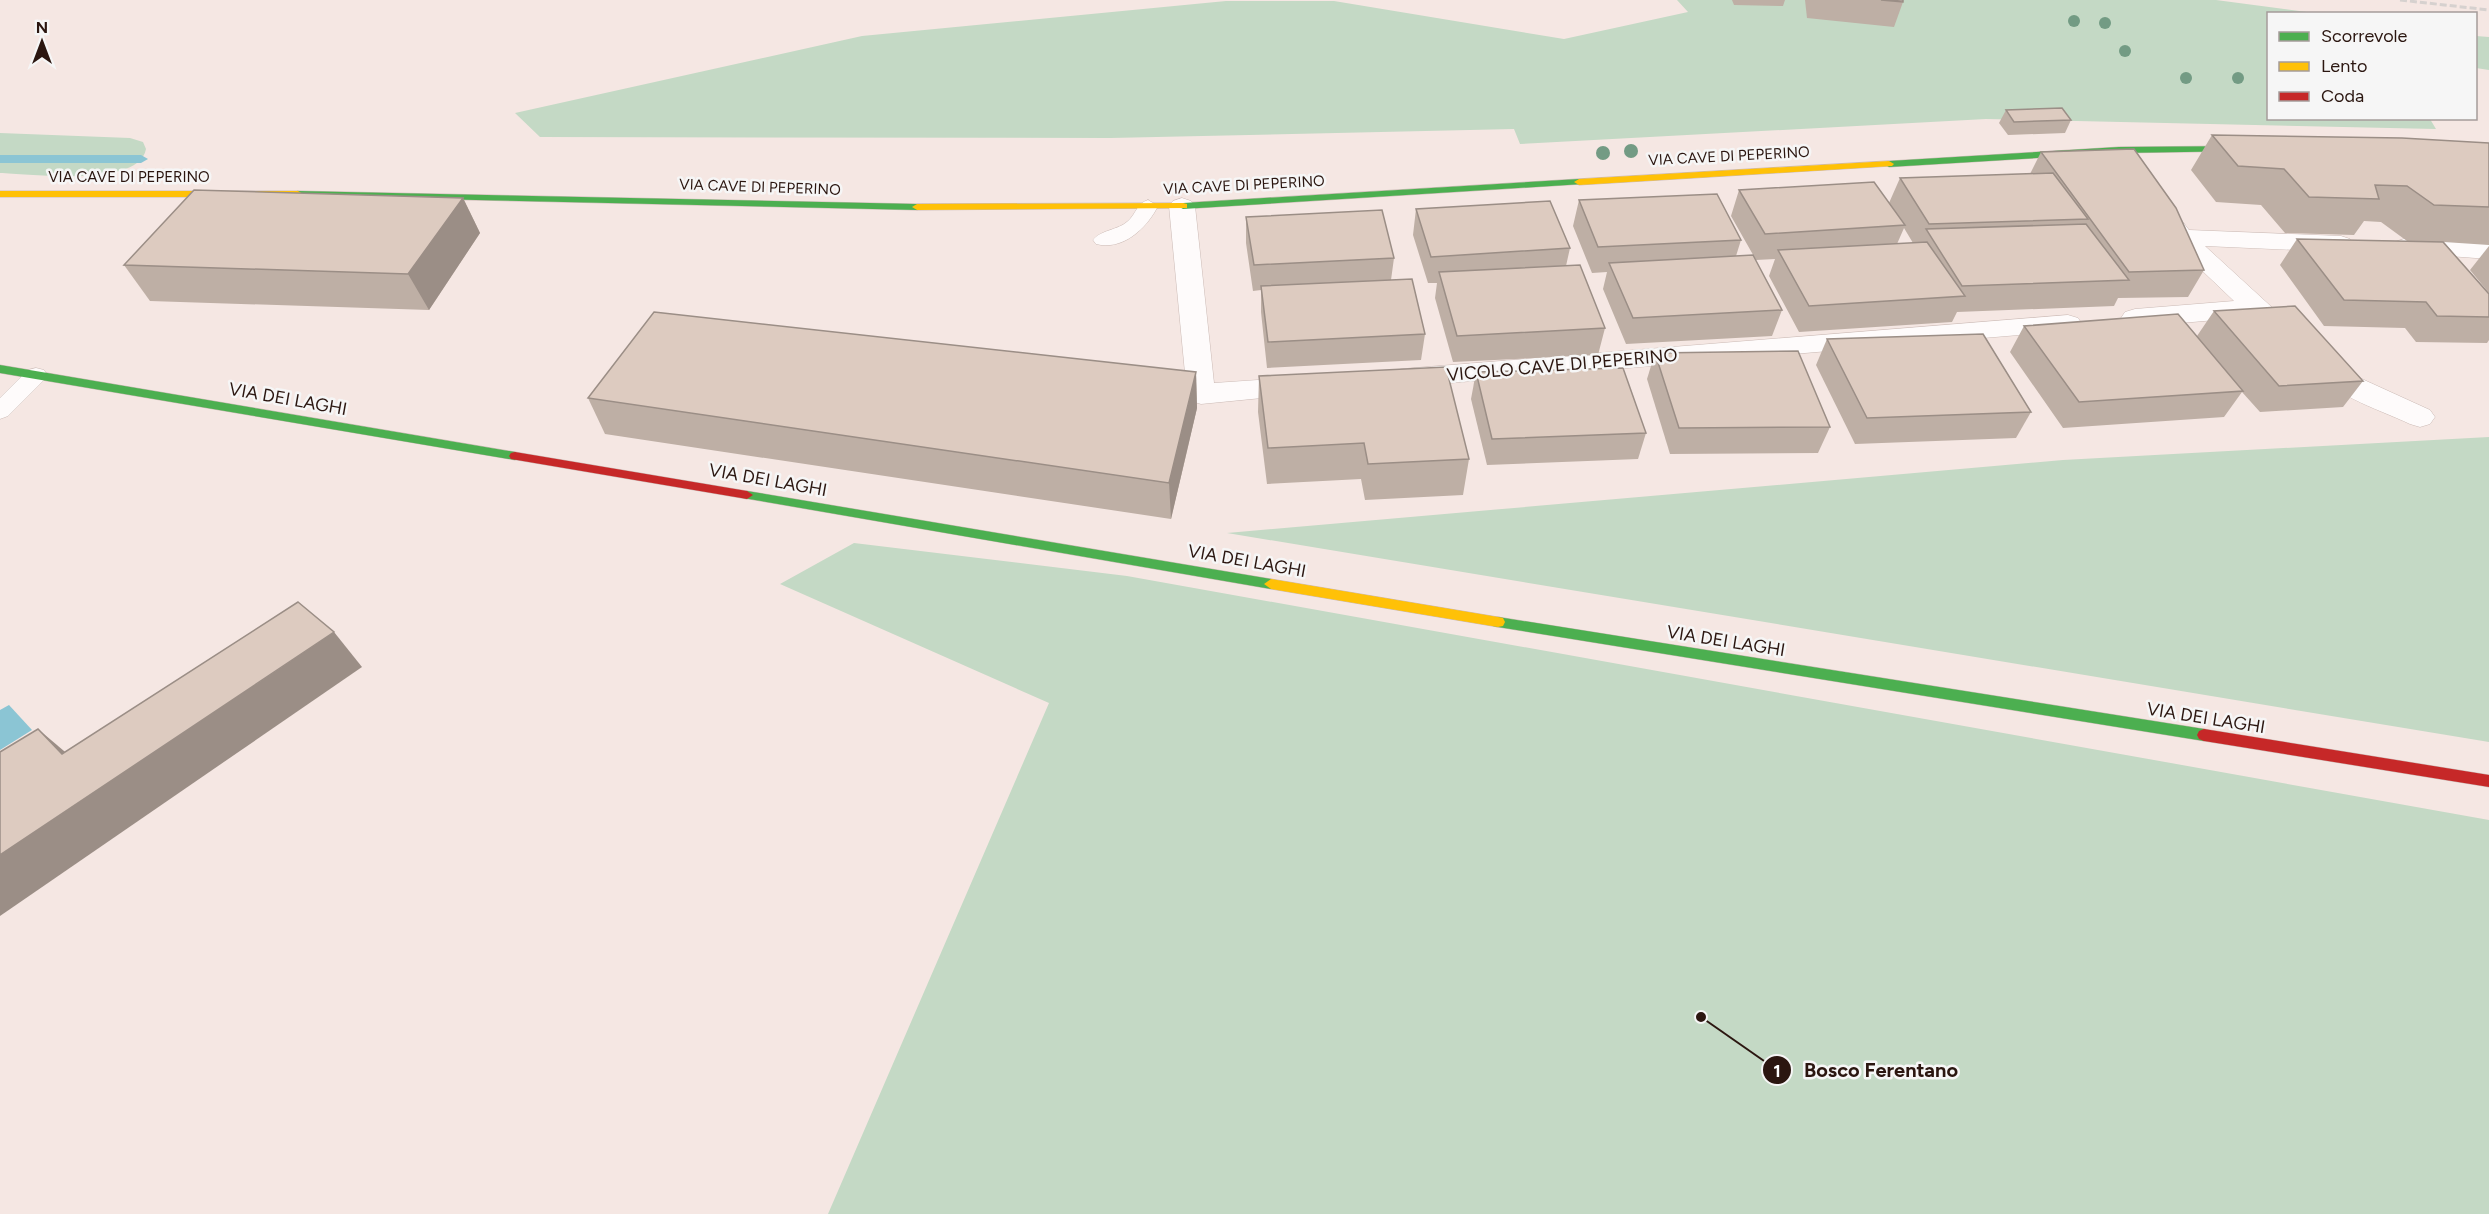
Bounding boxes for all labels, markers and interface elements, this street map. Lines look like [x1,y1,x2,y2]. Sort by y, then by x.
north arrow [12,12,72,72]
legend [2267,12,2477,120]
text: N [36,18,48,37]
text: Scorrevole [2321,25,2408,47]
text: Lento [2321,55,2367,77]
text: Coda [2321,85,2364,107]
street label: VIA CAVE DI PEPERINO [1648,143,1810,169]
street label: VIA CAVE DI PEPERINO [48,168,210,186]
street label: VIA CAVE DI PEPERINO [1163,172,1325,198]
street label: VIA CAVE DI PEPERINO [679,175,841,199]
street label: VICOLO CAVE DI PEPERINO [1446,344,1678,386]
street label: VIA DEI LAGHI [227,378,349,420]
street label: VIA DEI LAGHI [707,459,829,501]
street label: VIA DEI LAGHI [1186,540,1308,582]
street label: VIA DEI LAGHI [1665,621,1787,661]
street label: VIA DEI LAGHI [2145,698,2267,738]
callout: Bosco Ferentano [1762,1051,1970,1089]
text: Bosco Ferentano [1804,1058,1958,1082]
text: 1 [1773,1060,1781,1082]

